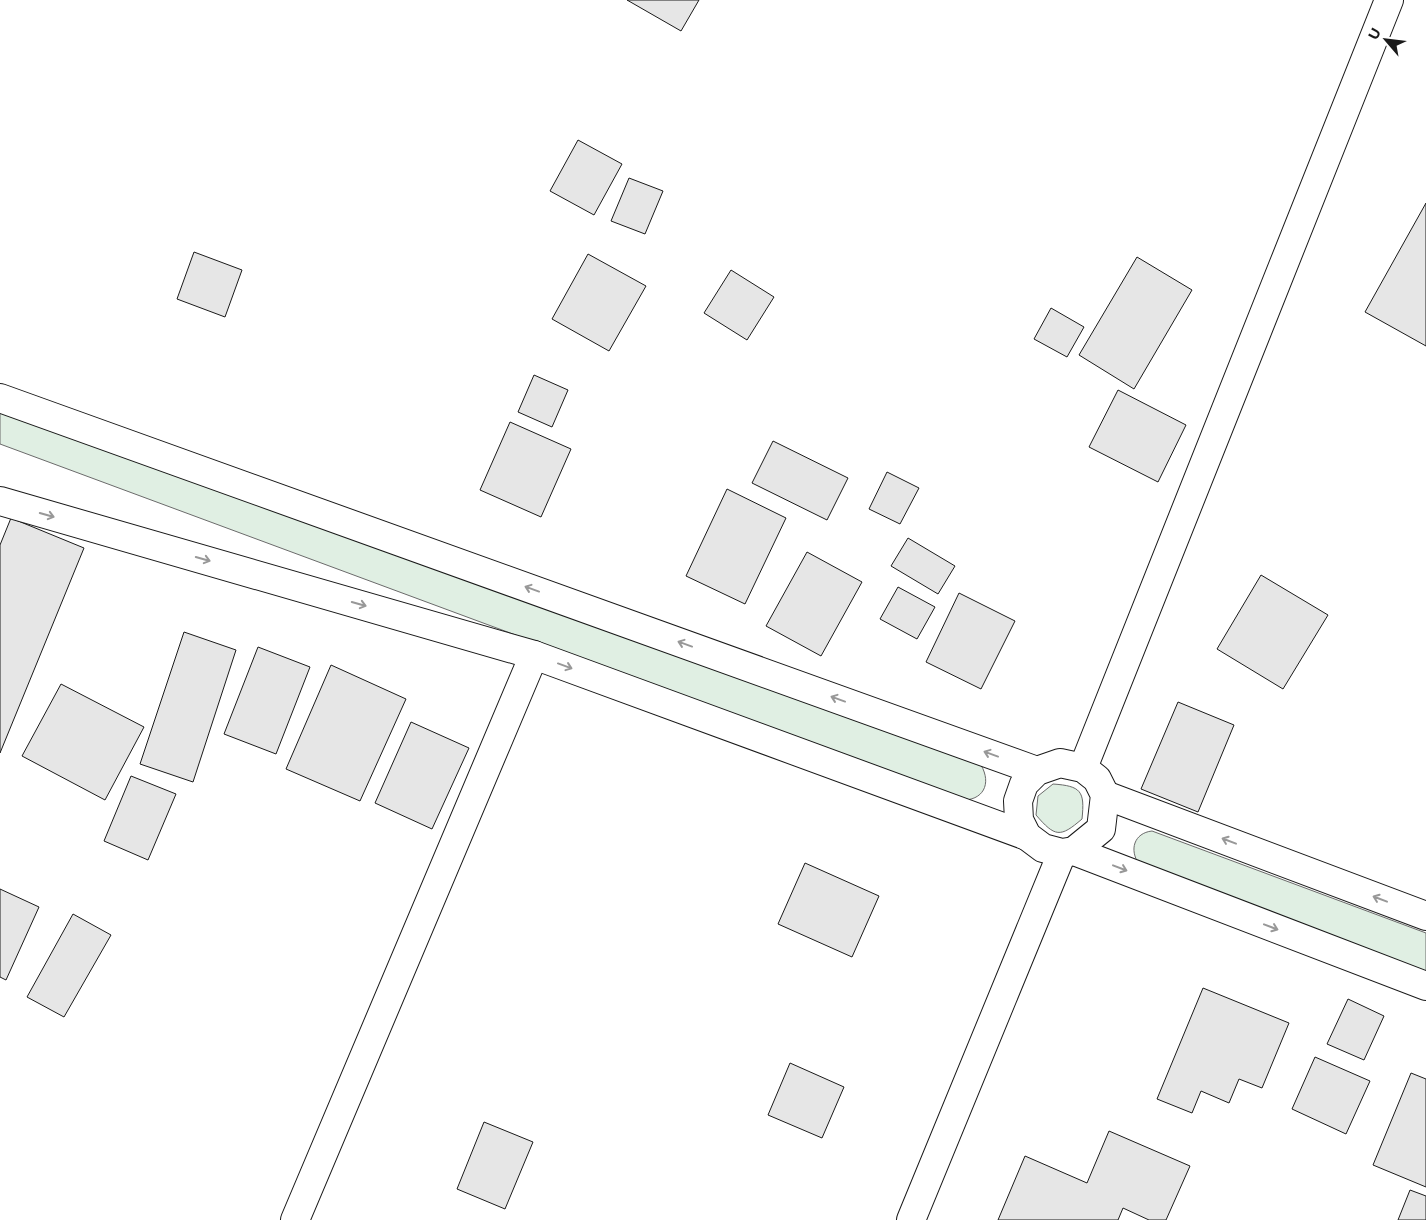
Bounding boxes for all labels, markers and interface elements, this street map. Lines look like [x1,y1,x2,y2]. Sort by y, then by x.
north arrow [1361,15,1411,65]
text: U [1364,25,1385,43]
one-way arrow [38,510,54,520]
one-way arrow [195,555,211,565]
one-way arrow [525,584,541,593]
one-way arrow [351,600,367,610]
one-way arrow [678,639,693,648]
one-way arrow [557,662,572,671]
one-way arrow [831,694,846,703]
one-way arrow [984,749,999,758]
one-way arrow [1221,836,1236,845]
one-way arrow [1112,864,1127,873]
one-way arrow [1373,894,1389,903]
one-way arrow [1264,923,1279,932]

